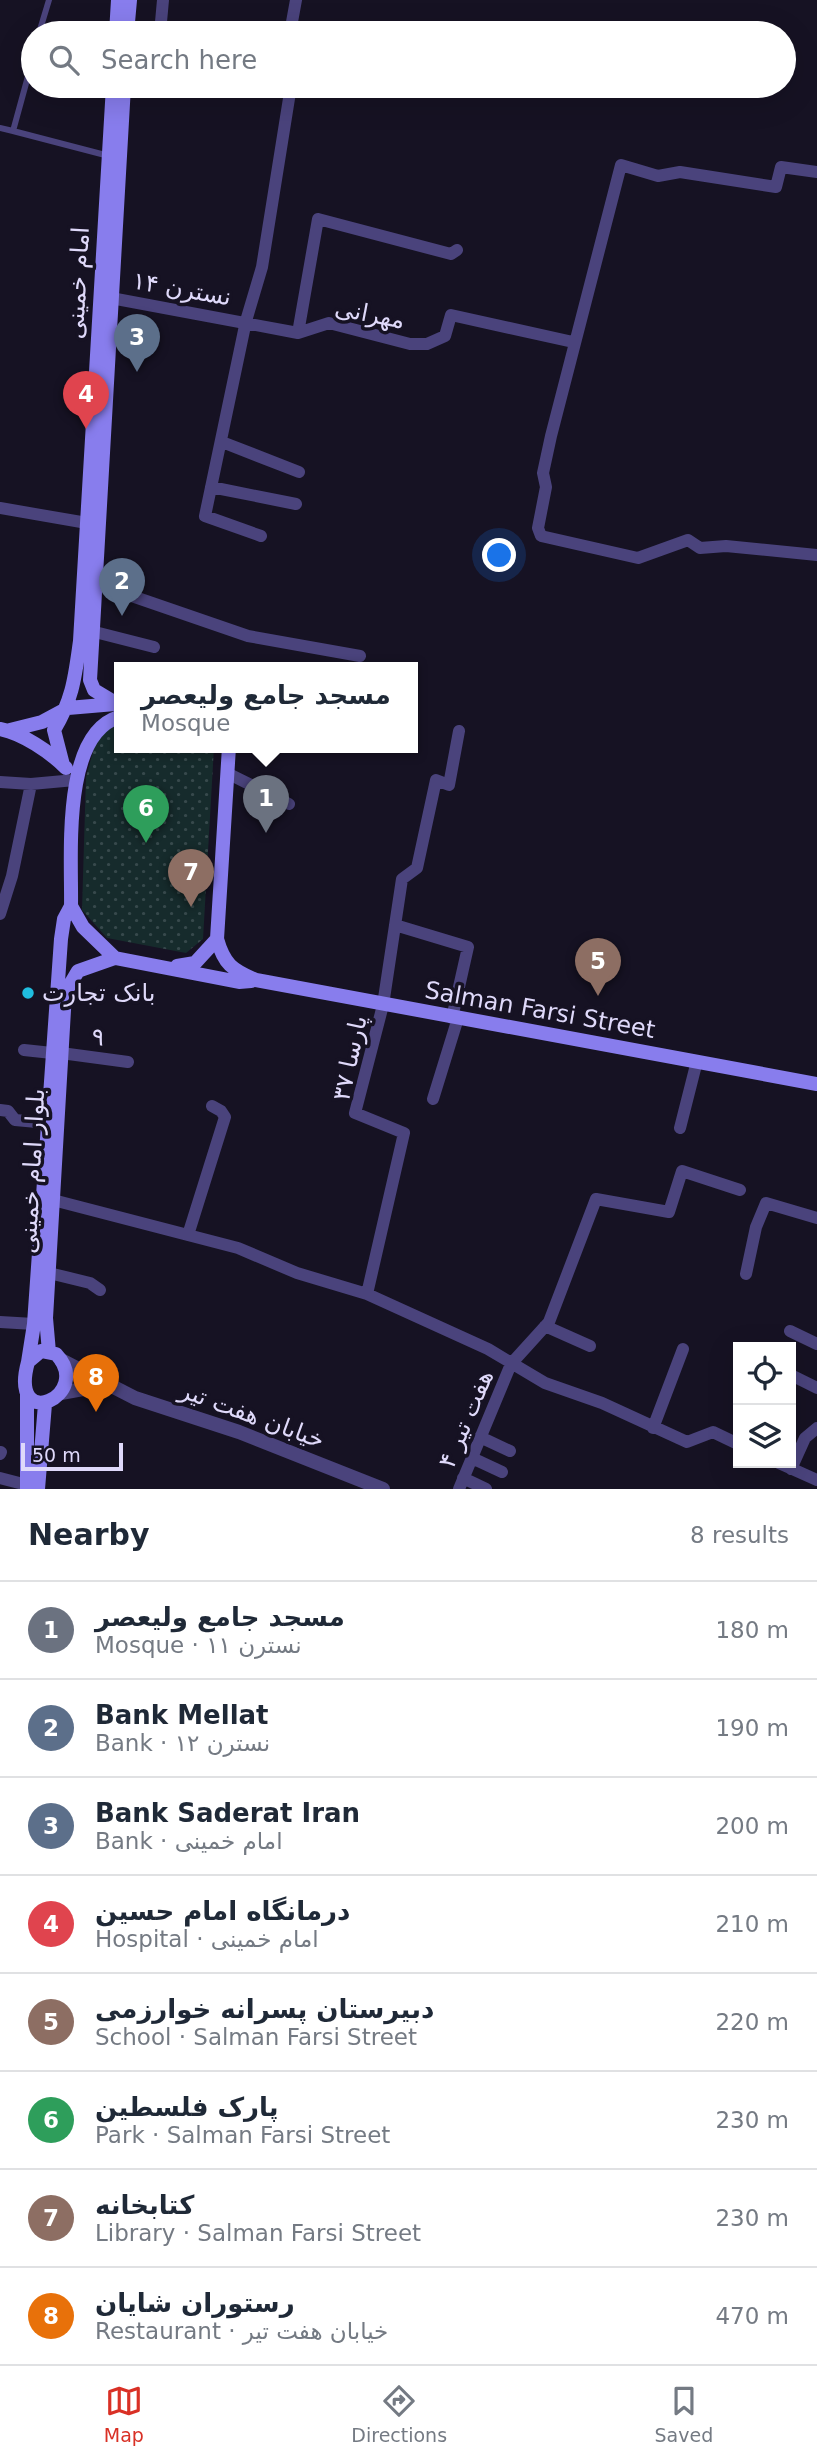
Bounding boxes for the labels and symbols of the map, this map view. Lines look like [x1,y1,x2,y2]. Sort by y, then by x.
street label: امام خمینی [61,226,95,340]
street label: نسترن ۱۴ [131,267,233,311]
street label: مهرانی [333,294,407,334]
pin: 3 [114,314,160,372]
pin: 4 [63,371,109,429]
your location [482,538,516,572]
pin: 2 [99,558,145,616]
pin: 1 [243,775,289,833]
pin: 6 [123,785,169,843]
pin: 7 [168,849,214,907]
pin: 5 [575,938,621,996]
street label: Salman Farsi Street [423,976,657,1044]
place label: بانک تجارت [42,979,155,1007]
marker: بانک تجارت [20,985,36,1001]
street label: پارسا ۳۷ [327,1013,373,1103]
street label: ۹ [90,1022,106,1052]
street label: بلوار امام خمینی [14,1088,50,1254]
pin: 8 [73,1354,119,1412]
street label: هفت تیر ۴ [433,1366,499,1472]
street label: خیابان هفت تیر [175,1376,328,1454]
scale bar [21,1440,122,1472]

